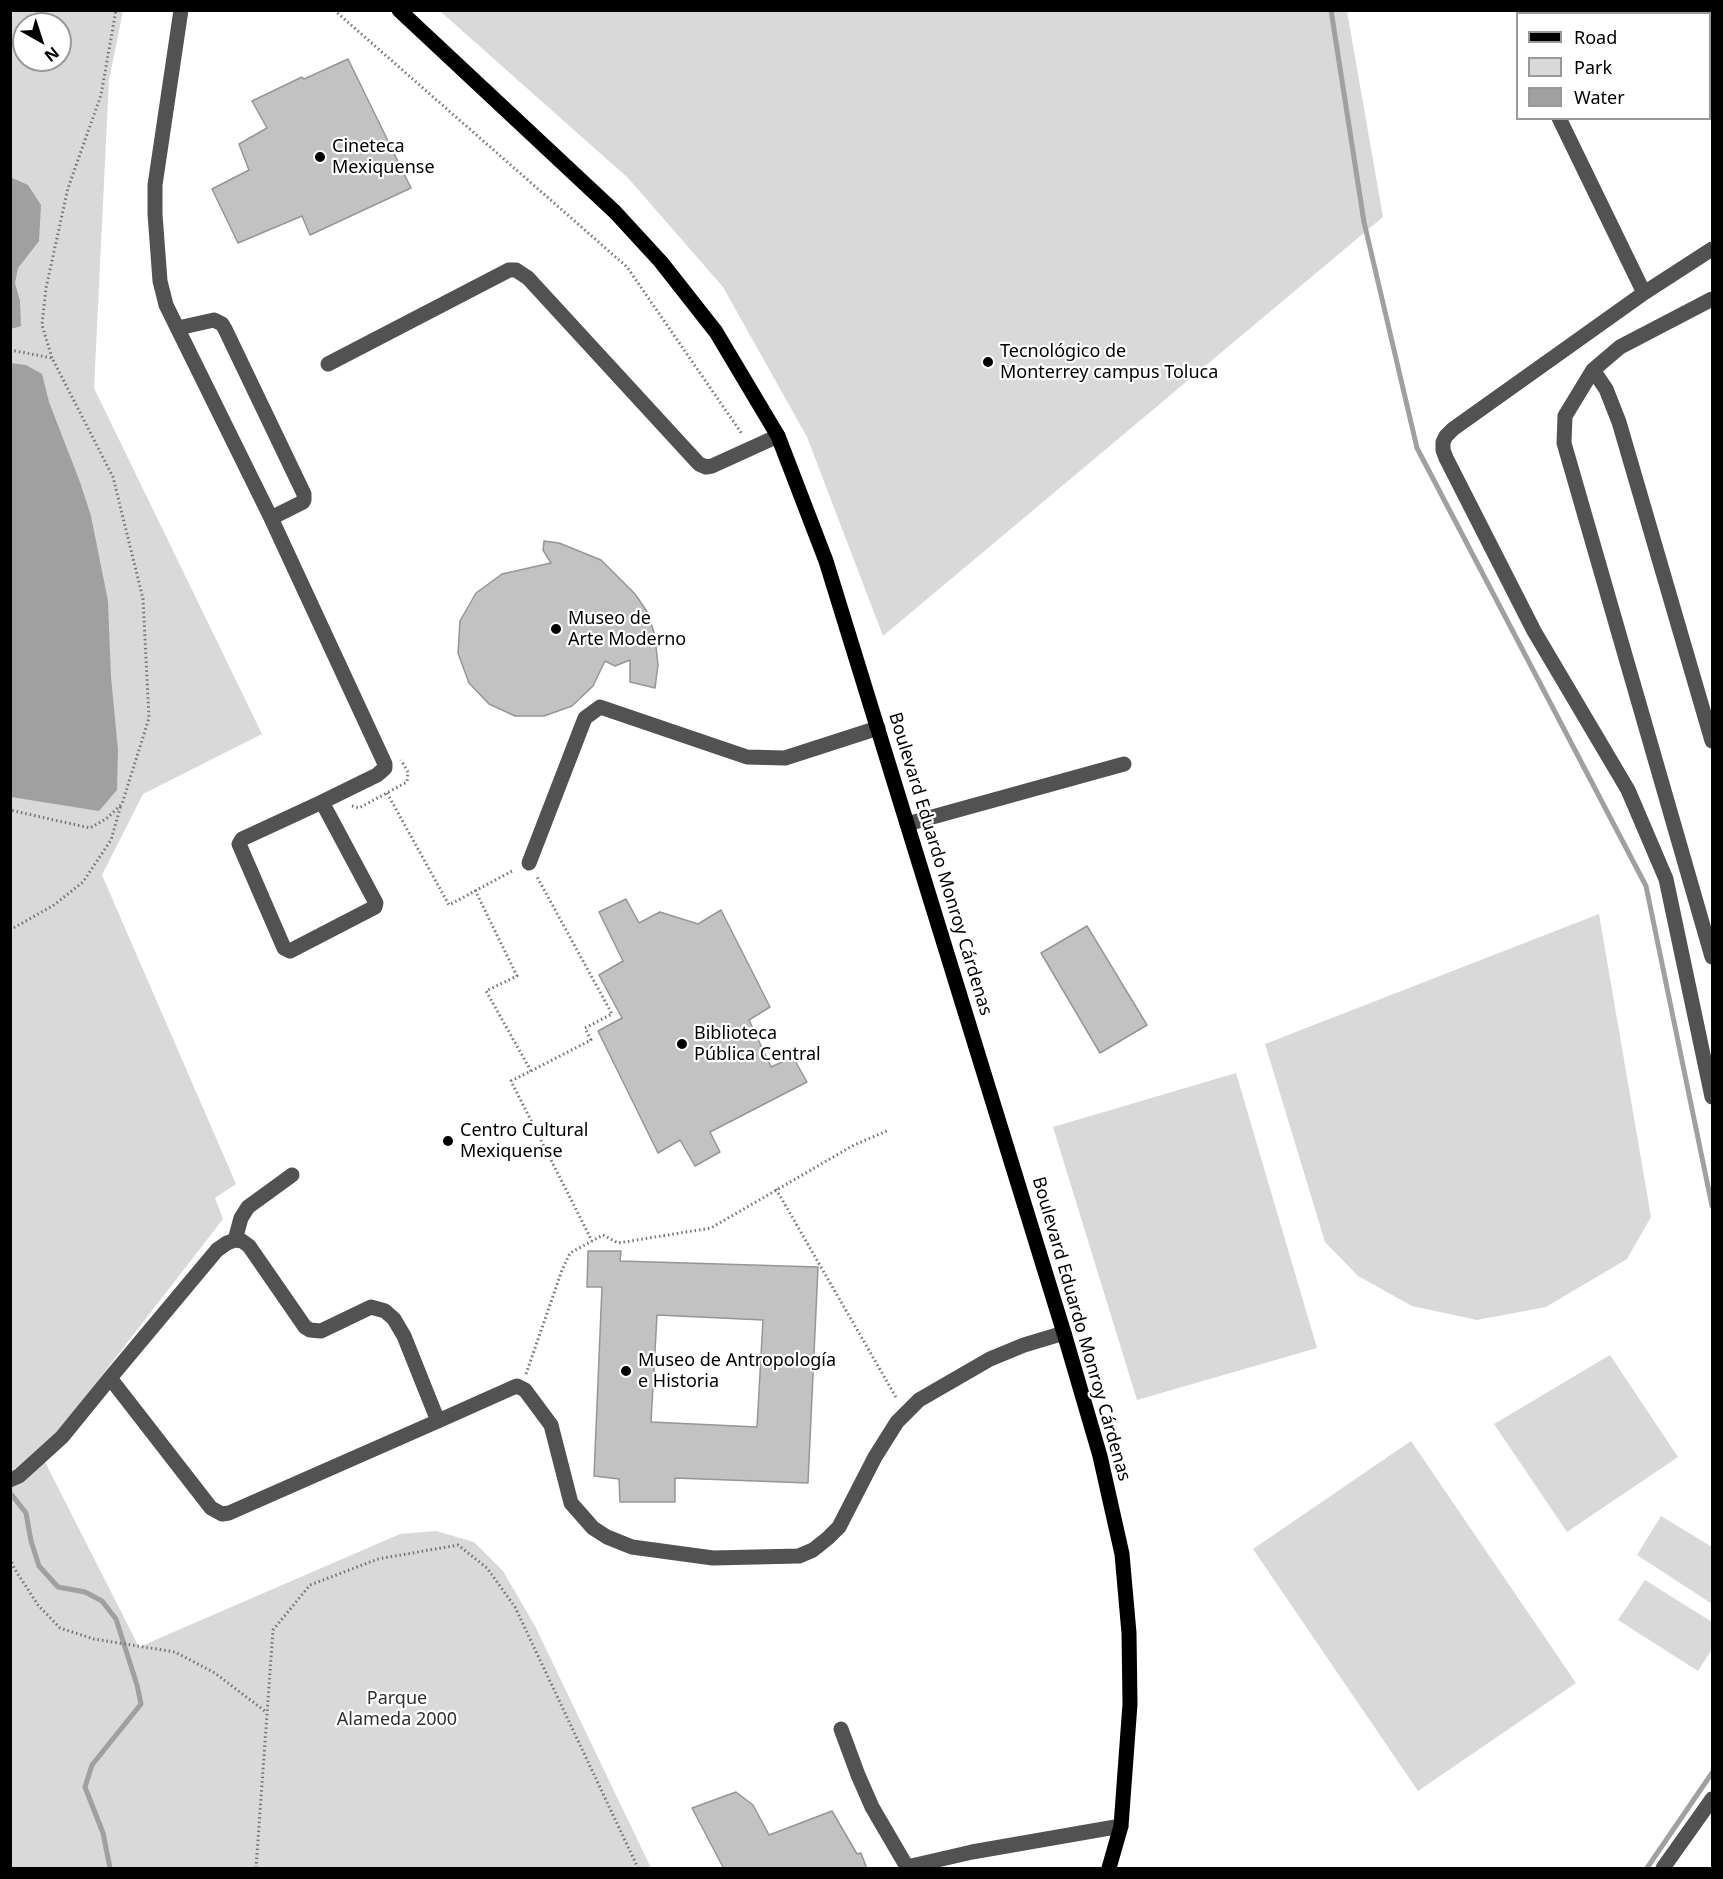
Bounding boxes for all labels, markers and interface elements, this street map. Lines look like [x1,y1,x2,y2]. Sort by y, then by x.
north arrow [12,12,72,72]
legend [1516,12,1711,120]
text: Road [1574,25,1617,49]
text: N [40,42,64,67]
text: Park [1574,55,1612,79]
text: Water [1574,85,1625,109]
place label: Cineteca Mexiquense [332,136,435,178]
marker: Cineteca Mexiquense [313,150,327,164]
place label: Tecnológico de Monterrey campus Toluca [1000,341,1218,384]
marker: Tecnológico de Monterrey campus Toluca [981,355,995,369]
place label: Museo de Arte Moderno [568,608,686,650]
marker: Museo de Arte Moderno [549,622,563,636]
street label: Boulevard Eduardo Monroy Cárdenas [884,710,996,1018]
place label: Biblioteca Pública Central [694,1023,821,1066]
marker: Biblioteca Pública Central [675,1037,689,1051]
place label: Centro Cultural Mexiquense [460,1120,588,1162]
marker: Centro Cultural Mexiquense [441,1134,455,1148]
street label: Boulevard Eduardo Monroy Cárdenas [1027,1174,1135,1484]
place label: Museo de Antropología e Historia [638,1350,836,1392]
marker: Museo de Antropología e Historia [619,1364,633,1378]
park label: Parque Alameda 2000 [337,1688,457,1730]

